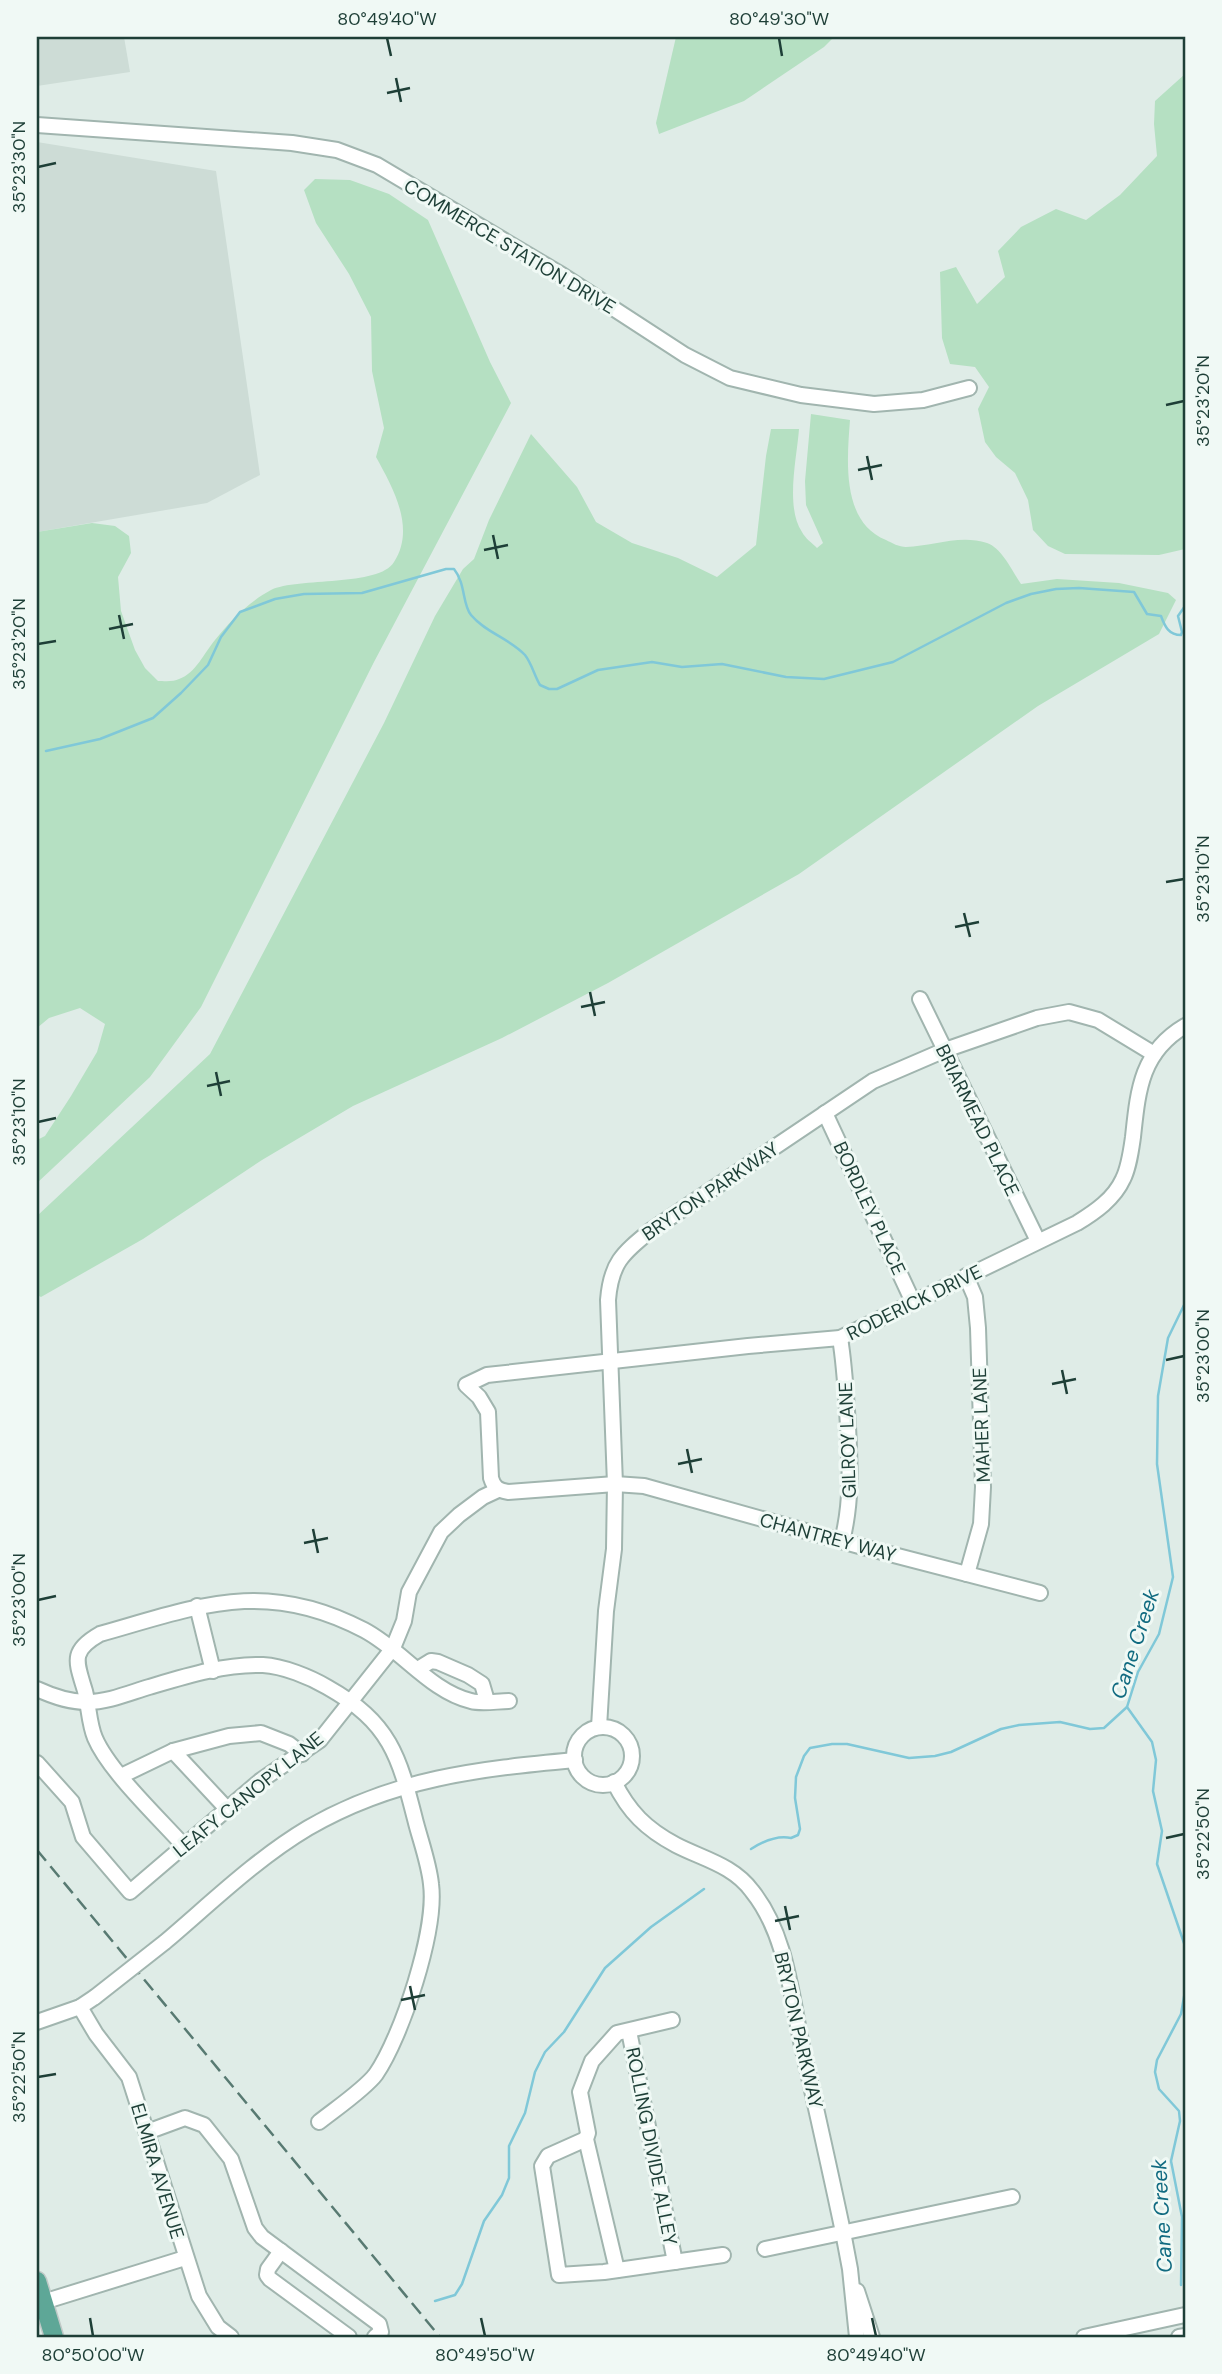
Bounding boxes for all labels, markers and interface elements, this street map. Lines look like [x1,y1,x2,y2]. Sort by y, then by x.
text: 80°49'40"W [337,7,437,31]
text: 80°49'30"W [729,7,829,31]
text: 35°23'30"N [7,121,31,213]
street label: COMMERCE STATION DRIVE [399,173,620,320]
text: 35°23'20"N [1191,355,1215,447]
text: 35°23'20"N [7,598,31,690]
text: 35°23'10"N [1191,835,1215,923]
street label: BRIARMEAD PLACE [930,1040,1025,1200]
text: 35°23'10"N [7,1078,31,1166]
street label: BRYTON PARKWAY [637,1136,783,1246]
street label: BORDLEY PLACE [828,1137,911,1279]
street label: RODERICK DRIVE [842,1259,986,1346]
text: 35°23'00"N [1191,1309,1215,1403]
street label: MAHER LANE [967,1367,996,1483]
street label: GILROY LANE [833,1381,862,1499]
street label: CHANTREY WAY [757,1507,899,1568]
text: 35°23'00"N [7,1553,31,1647]
water label: Cane Creek [1104,1585,1166,1702]
street label: LEAFY CANOPY LANE [168,1726,329,1863]
text: 35°22'50"N [1191,1788,1215,1880]
street label: BRYTON PARKWAY [768,1949,829,2111]
text: 35°22'50"N [7,2031,31,2123]
street label: ROLLING DIVIDE ALLEY [620,2045,683,2247]
street label: ELMIRA AVENUE [125,2100,190,2242]
water label: Cane Creek [1145,2158,1179,2274]
text: 80°50'00"W [42,2343,144,2367]
text: 80°49'50"W [435,2343,535,2367]
text: 80°49'40"W [826,2343,926,2367]

